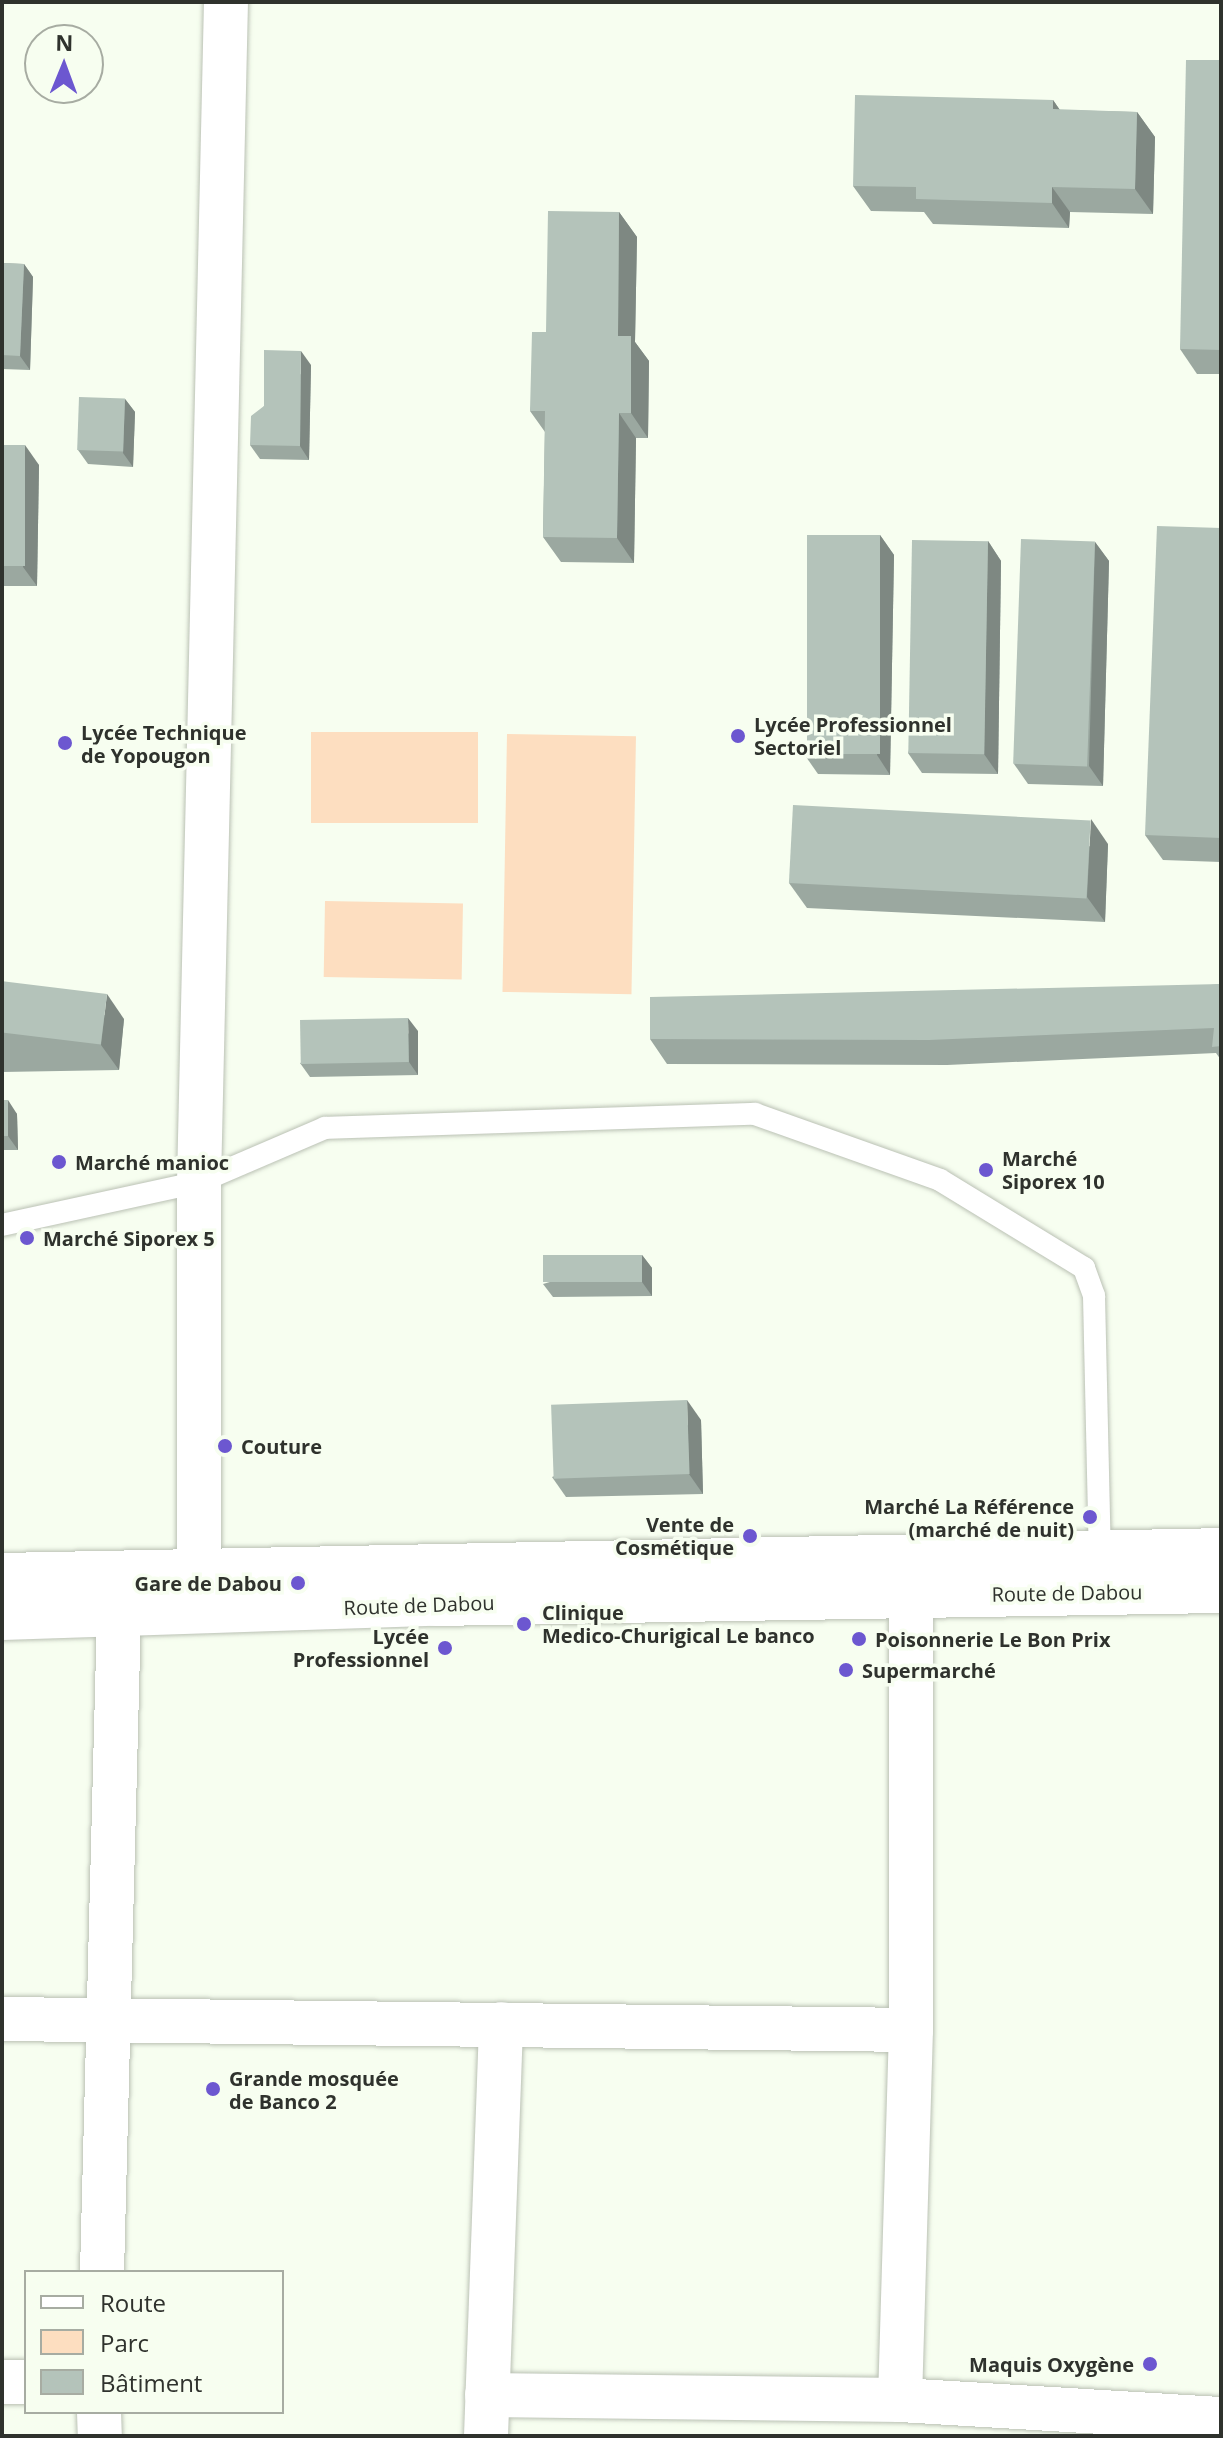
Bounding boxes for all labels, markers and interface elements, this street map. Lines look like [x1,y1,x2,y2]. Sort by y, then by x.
north arrow [24,24,104,104]
text: N [55,27,74,57]
place label: Lycée Professionnel Sectoriel [754,712,952,759]
place label: Lycée Technique de Yopougon [81,720,246,767]
marker: Lycée Professionnel Sectoriel [729,727,747,745]
marker: Lycée Technique de Yopougon [56,734,74,752]
place label: Marché Siporex 10 [1002,1146,1105,1193]
place label: Marché manioc [75,1150,229,1174]
marker: Marché manioc [50,1153,68,1171]
marker: Marché Siporex 10 [977,1161,995,1179]
place label: Marché Siporex 5 [43,1226,215,1250]
marker: Marché Siporex 5 [18,1229,36,1247]
place label: Couture [241,1434,322,1458]
marker: Couture [216,1437,234,1455]
place label: Marché La Référence (marché de nuit) [864,1494,1074,1541]
marker: Marché La Référence (marché de nuit) [1081,1508,1099,1526]
place label: Vente de Cosmétique [615,1512,734,1559]
marker: Vente de Cosmétique [741,1527,759,1545]
place label: Gare de Dabou [135,1571,282,1595]
marker: Gare de Dabou [289,1574,307,1592]
street label: Route de Dabou [991,1580,1143,1606]
street label: Route de Dabou [343,1590,495,1620]
place label: Clinique Medico-Churigical Le banco [542,1600,815,1647]
marker: Clinique Medico-Churigical Le banco [513,1613,535,1635]
place label: Lycée Professionnel [293,1624,429,1671]
place label: Poisonnerie Le Bon Prix [875,1627,1110,1651]
marker: Poisonnerie Le Bon Prix [850,1630,868,1648]
marker: Lycée Professionnel [436,1639,454,1657]
place label: Supermarché [862,1658,996,1682]
marker: Supermarché [837,1661,855,1679]
place label: Grande mosquée de Banco 2 [229,2066,399,2113]
marker: Grande mosquée de Banco 2 [204,2080,222,2098]
legend [24,2270,284,2414]
text: Route [100,2286,166,2319]
text: Parc [100,2326,149,2359]
place label: Maquis Oxygène [969,2352,1134,2376]
marker: Maquis Oxygène [1141,2355,1159,2373]
text: Bâtiment [100,2366,202,2399]

